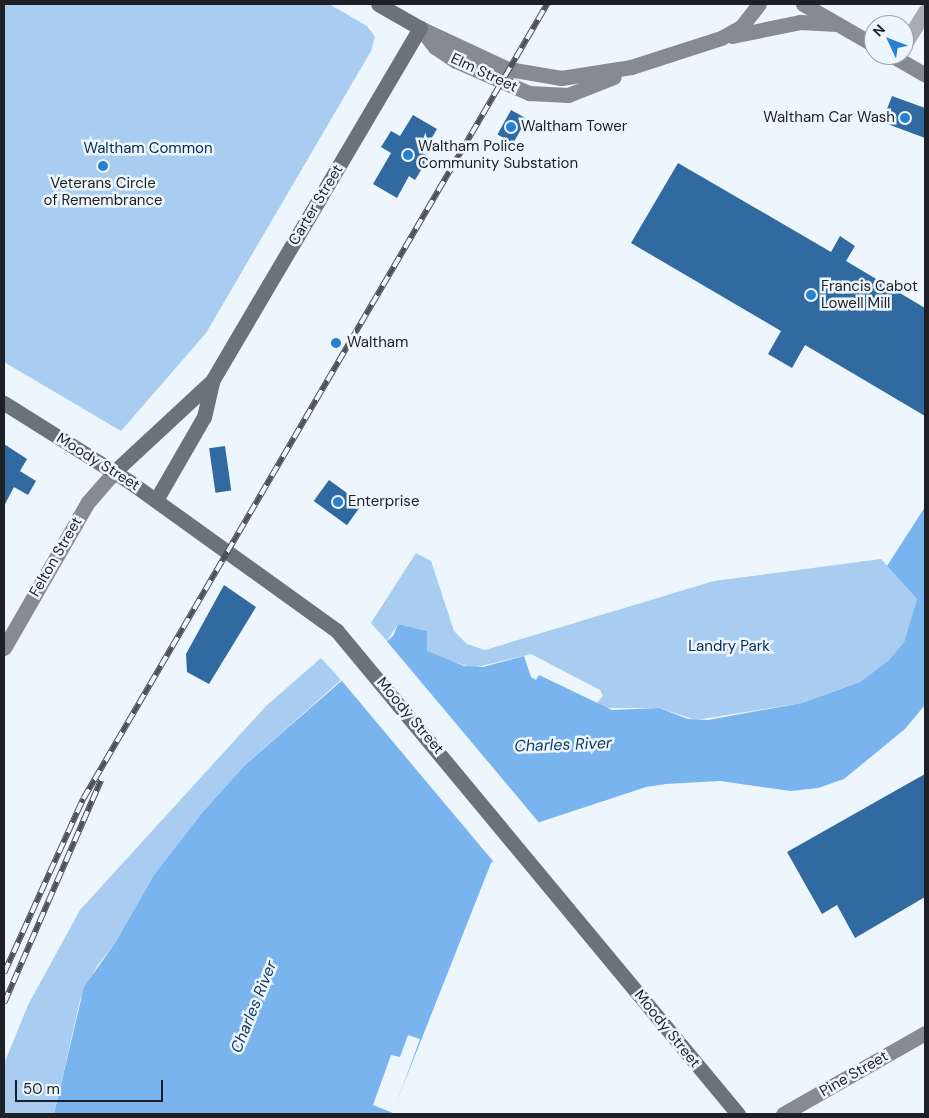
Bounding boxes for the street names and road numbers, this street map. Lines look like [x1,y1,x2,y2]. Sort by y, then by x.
street label: Elm Street [448,50,520,96]
street label: Carter Street [285,161,347,249]
street label: Moody Street [53,429,143,495]
street label: Felton Street [26,514,86,600]
street label: Moody Street [373,674,447,758]
street label: Moody Street [630,987,704,1071]
street label: Pine Street [817,1047,891,1101]

